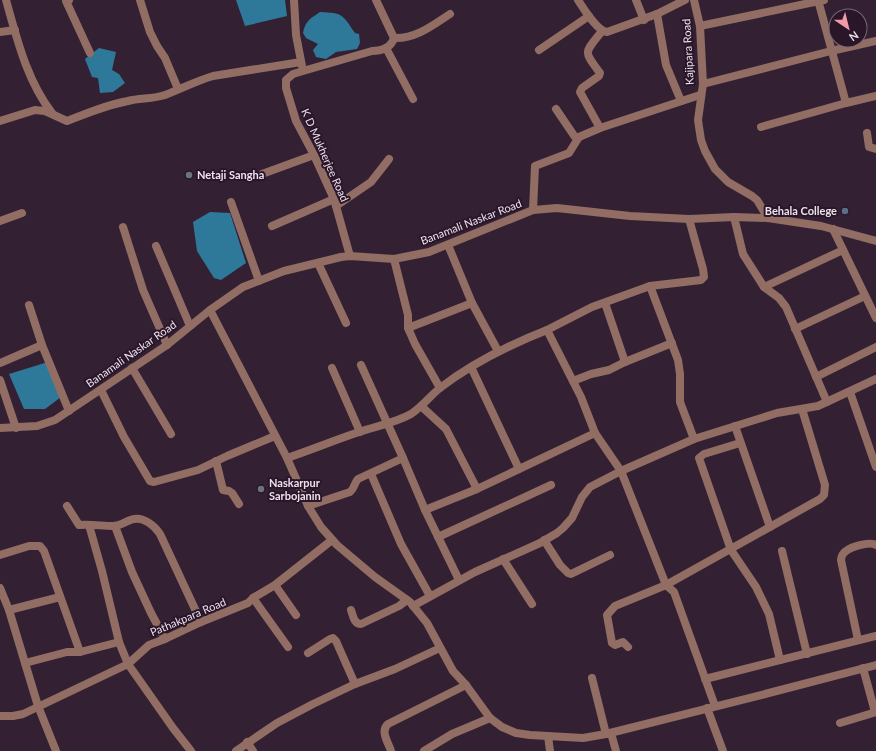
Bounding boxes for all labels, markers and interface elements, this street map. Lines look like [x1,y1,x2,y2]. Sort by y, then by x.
north arrow [828,8,868,48]
street label: Kajipara Road [679,19,696,85]
text: N [847,29,861,44]
street label: K D Mukherjee Road [299,106,352,203]
place label: Netaji Sangha [197,168,264,181]
marker: Netaji Sangha [184,170,194,180]
street label: Banamali Naskar Road [418,196,523,247]
place label: Behala College [765,204,837,217]
marker: Behala College [840,206,850,216]
street label: Banamali Naskar Road [83,318,178,390]
place label: Naskarpur Sarbojanin [269,476,321,502]
marker: Naskarpur Sarbojanin [256,484,266,494]
street label: Pathakpara Road [148,595,228,638]

